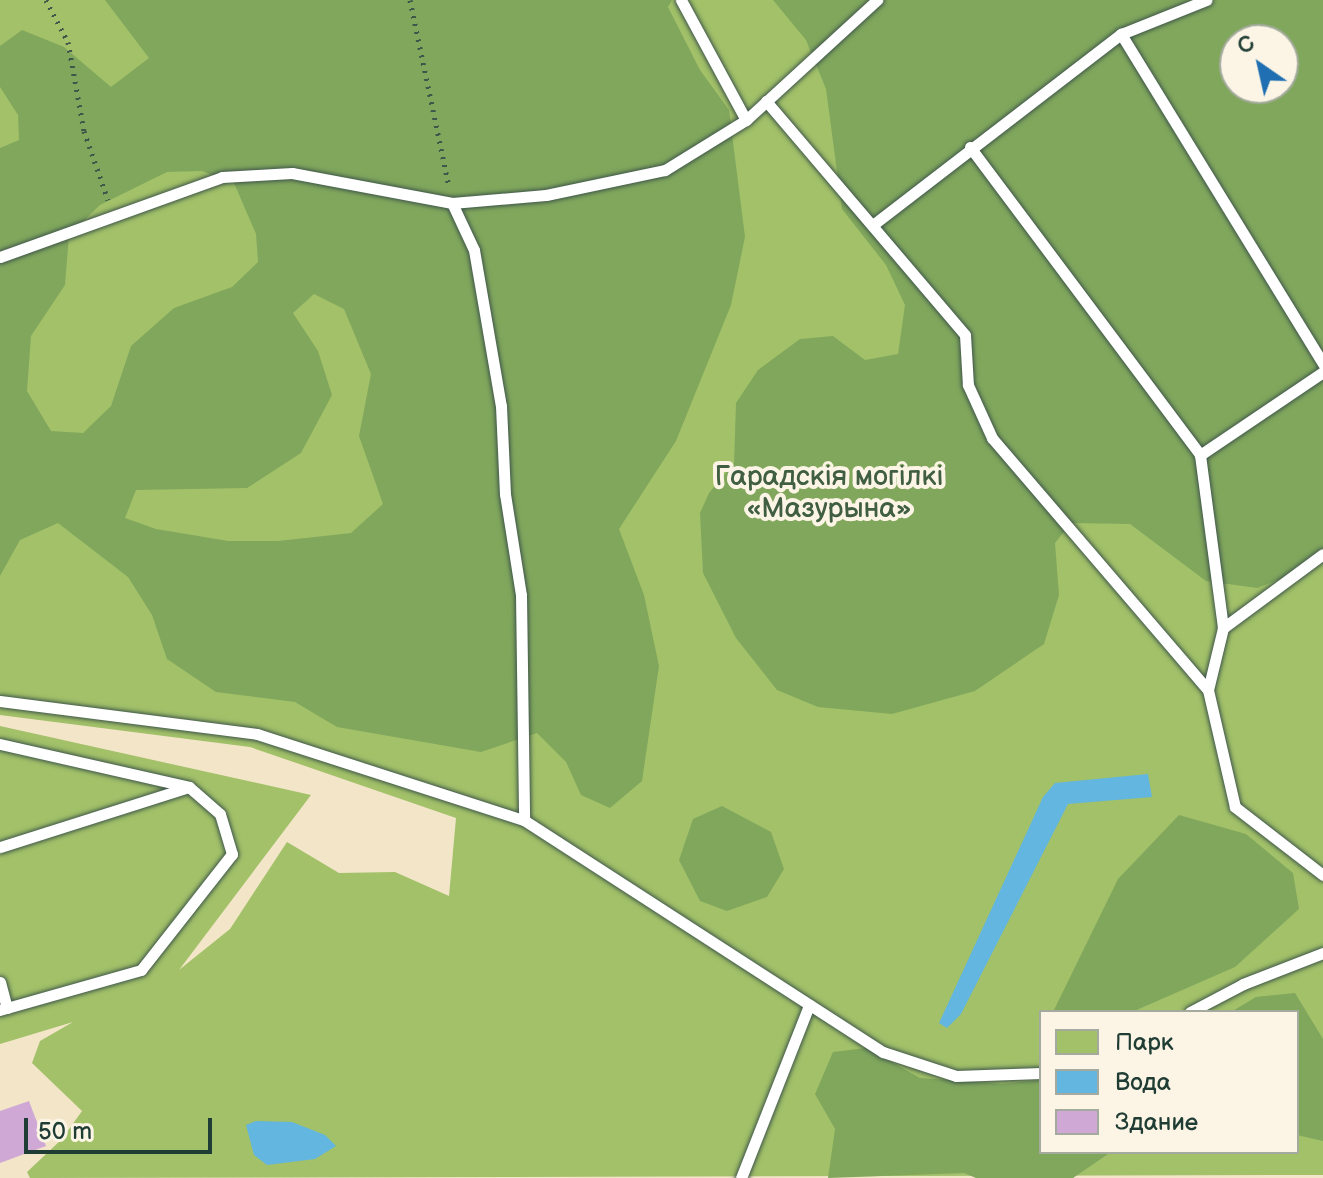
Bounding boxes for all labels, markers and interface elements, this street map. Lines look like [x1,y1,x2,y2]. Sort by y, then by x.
north arrow [1219,24,1299,104]
text: С [1233,30,1260,61]
park label: Гарадскія могілкі «Мазурына» [715,460,943,526]
legend [1039,1010,1299,1154]
text: Парк [1115,1028,1173,1057]
text: Вода [1115,1068,1171,1097]
scale bar [28,1102,216,1152]
text: Здание [1115,1108,1198,1137]
text: 50 m [38,1117,92,1146]

